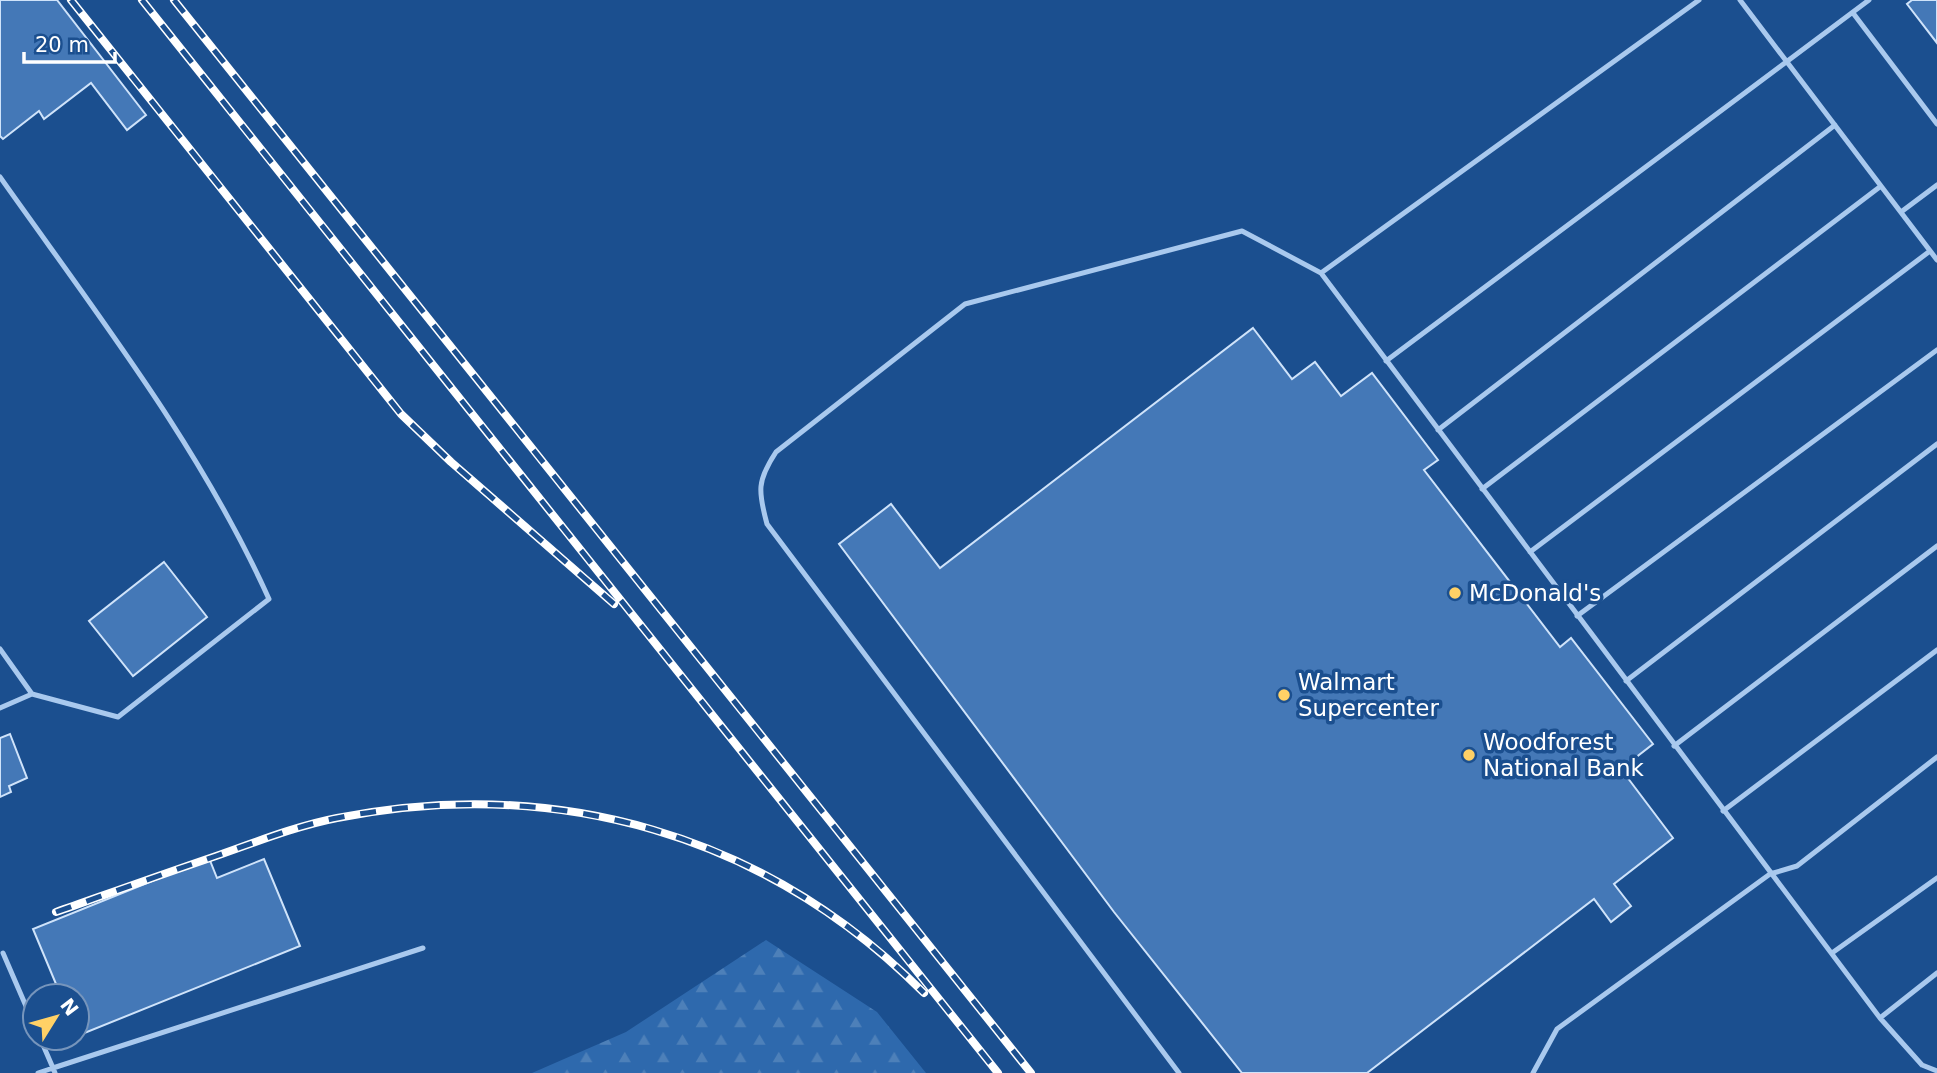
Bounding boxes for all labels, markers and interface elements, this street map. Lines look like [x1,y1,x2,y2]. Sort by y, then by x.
scale bar [24,21,116,65]
text: 20 m [35,33,89,57]
place label: McDonald's [1469,580,1601,606]
marker: McDonald's [1447,585,1463,601]
place label: Walmart Supercenter [1298,669,1439,721]
marker: Walmart Supercenter [1276,687,1292,703]
place label: Woodforest National Bank [1483,729,1645,781]
marker: Woodforest National Bank [1461,747,1477,763]
north arrow [21,982,91,1052]
text: N [56,994,83,1020]

